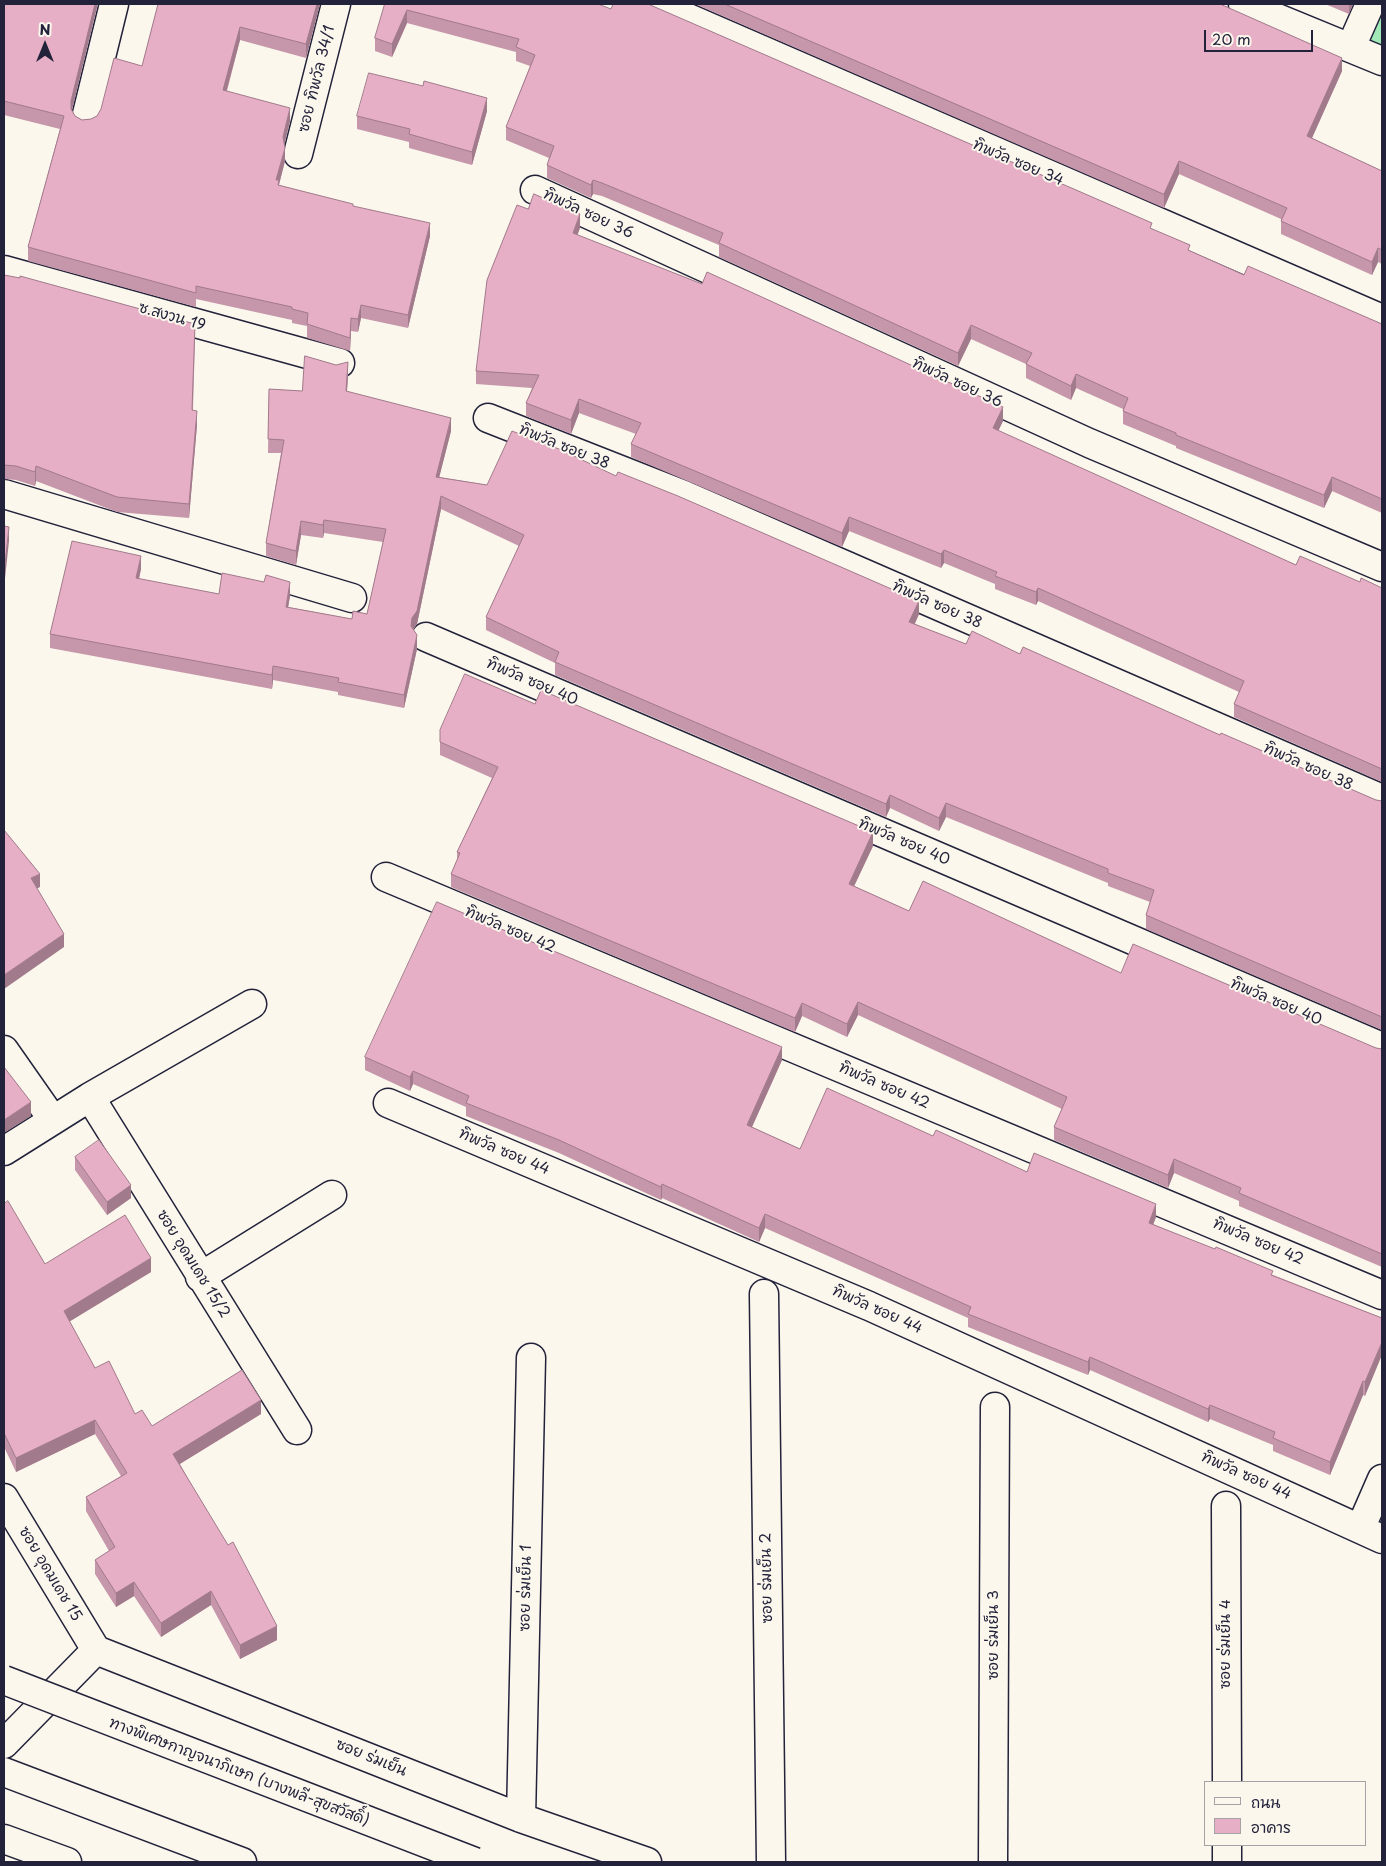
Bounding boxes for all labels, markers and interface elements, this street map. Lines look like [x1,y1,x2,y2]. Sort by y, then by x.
text: N [39,19,51,40]
north arrow [20,20,70,70]
scale bar [1206,20,1315,52]
street label: ซอย ทิพวัล 34/1 [295,24,339,134]
text: 20 m [1212,27,1251,50]
street label: ทิพวัล ซอย 34 [970,136,1066,190]
street label: ทิพวัล ซอย 36 [540,185,636,243]
street label: ซ.สงวน 19 [137,299,207,335]
street label: ทิพวัล ซอย 36 [909,354,1005,412]
street label: ทิพวัล ซอย 38 [516,421,612,473]
street label: ทิพวัล ซอย 38 [889,577,985,633]
street label: ทิพวัล ซอย 40 [483,655,581,709]
street label: ทิพวัล ซอย 38 [1260,739,1356,795]
street label: ทิพวัล ซอย 40 [855,815,953,869]
street label: ทิพวัล ซอย 42 [462,903,558,957]
street label: ทิพวัล ซอย 40 [1227,975,1325,1029]
street label: ทิพวัล ซอย 42 [836,1059,932,1113]
street label: ทิพวัล ซอย 44 [456,1125,552,1179]
street label: ซอย อุดมเดช 15/2 [153,1207,233,1321]
street label: ทิพวัล ซอย 42 [1210,1215,1306,1269]
street label: ทิพวัล ซอย 44 [829,1282,925,1338]
street label: ทิพวัล ซอย 44 [1198,1448,1294,1504]
street label: ซอย อุดมเดช 15 [15,1523,85,1625]
street label: ซอย ร่มเย็น 2 [757,1533,777,1623]
street label: ซอย ร่มเย็น 1 [516,1545,536,1631]
street label: ซอย ร่มเย็น 3 [985,1590,1003,1680]
street label: ซอย ร่มเย็น 4 [1217,1599,1235,1689]
street label: ทางพิเศษกาญจนาภิเษก (บางพลี-สุขสวัสดิ์) [106,1714,372,1830]
street label: ซอย ร่มเย็น [333,1736,409,1780]
legend [1204,1781,1366,1846]
text: ถนน [1251,1790,1280,1813]
text: อาคาร [1251,1815,1291,1838]

